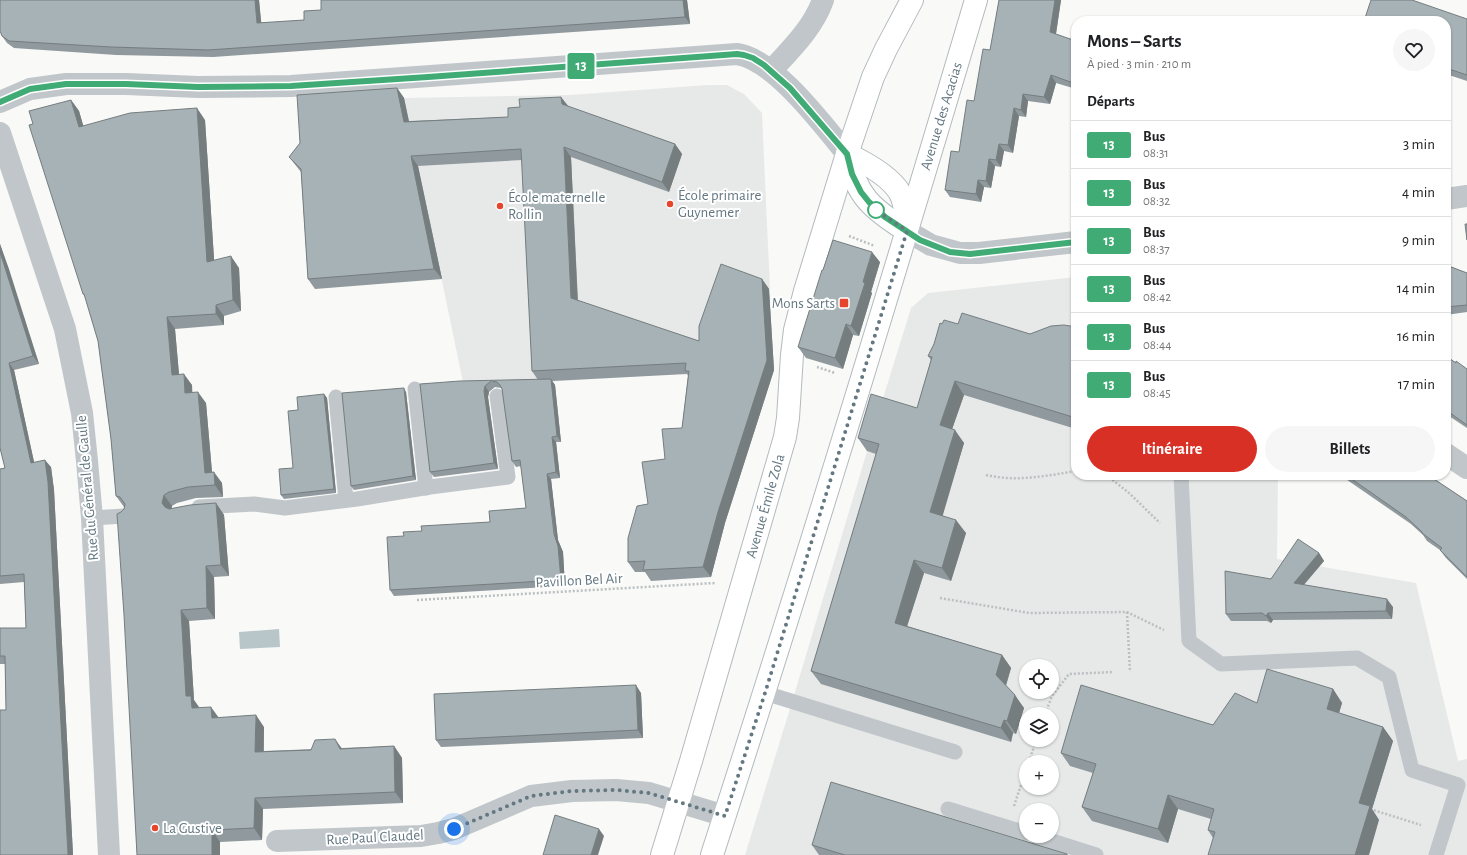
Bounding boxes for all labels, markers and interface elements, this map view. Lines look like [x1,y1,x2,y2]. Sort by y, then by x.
button: heart [1393,29,1435,71]
text: Mons – Sarts [1087,32,1182,51]
line badge: 13 [563,53,599,79]
text: À pied · 3 min · 210 m [1087,58,1191,71]
text: 13 [575,59,587,73]
street label: Avenue des Acacias [918,61,965,172]
text: Départs [1087,94,1135,109]
text: Bus [1143,129,1165,144]
text: 3 min [1403,137,1435,152]
text: 13 [1103,138,1115,152]
text: 08:31 [1143,147,1169,160]
text: Bus [1143,177,1165,192]
text: 4 min [1402,185,1435,200]
place label: École primaire Guynemer [678,186,761,220]
text: 13 [1103,186,1115,200]
place label: École maternelle Rollin [508,188,605,222]
text: 08:32 [1143,195,1170,208]
marker: École primaire Guynemer [665,199,675,209]
marker: École maternelle Rollin [495,201,505,211]
unlabelled marker [867,201,885,219]
text: Bus [1143,225,1165,240]
text: 9 min [1402,233,1435,248]
text: 13 [1103,234,1115,248]
text: 08:37 [1143,243,1170,256]
text: Bus [1143,273,1165,288]
text: 14 min [1397,281,1435,296]
text: 13 [1103,282,1115,296]
text: 08:42 [1143,291,1171,304]
place label: Mons Sarts [772,296,835,311]
marker: Mons Sarts [838,297,850,309]
text: Bus [1143,321,1165,336]
text: 16 min [1397,329,1435,344]
text: 13 [1103,330,1115,344]
text: 08:44 [1143,339,1172,352]
text: Bus [1143,369,1165,384]
text: 17 min [1398,377,1435,392]
text: 13 [1103,378,1115,392]
text: 08:45 [1143,387,1171,400]
street label: Rue du Général de Gaulle [74,415,101,561]
button: Itinéraire [1087,426,1257,472]
button: Billets [1265,426,1435,472]
street label: Avenue Émile Zola [742,452,788,560]
street label: Pavillon Bel Air [535,571,623,590]
map controls [1019,659,1059,843]
button: locate [1019,659,1059,699]
button: layers [1019,707,1059,747]
button: + [1019,755,1059,795]
button: − [1019,803,1059,843]
your location [444,819,464,839]
place label: La Gustive [163,821,222,836]
marker: La Gustive [150,823,160,833]
street label: Rue Paul Claudel [326,827,424,848]

